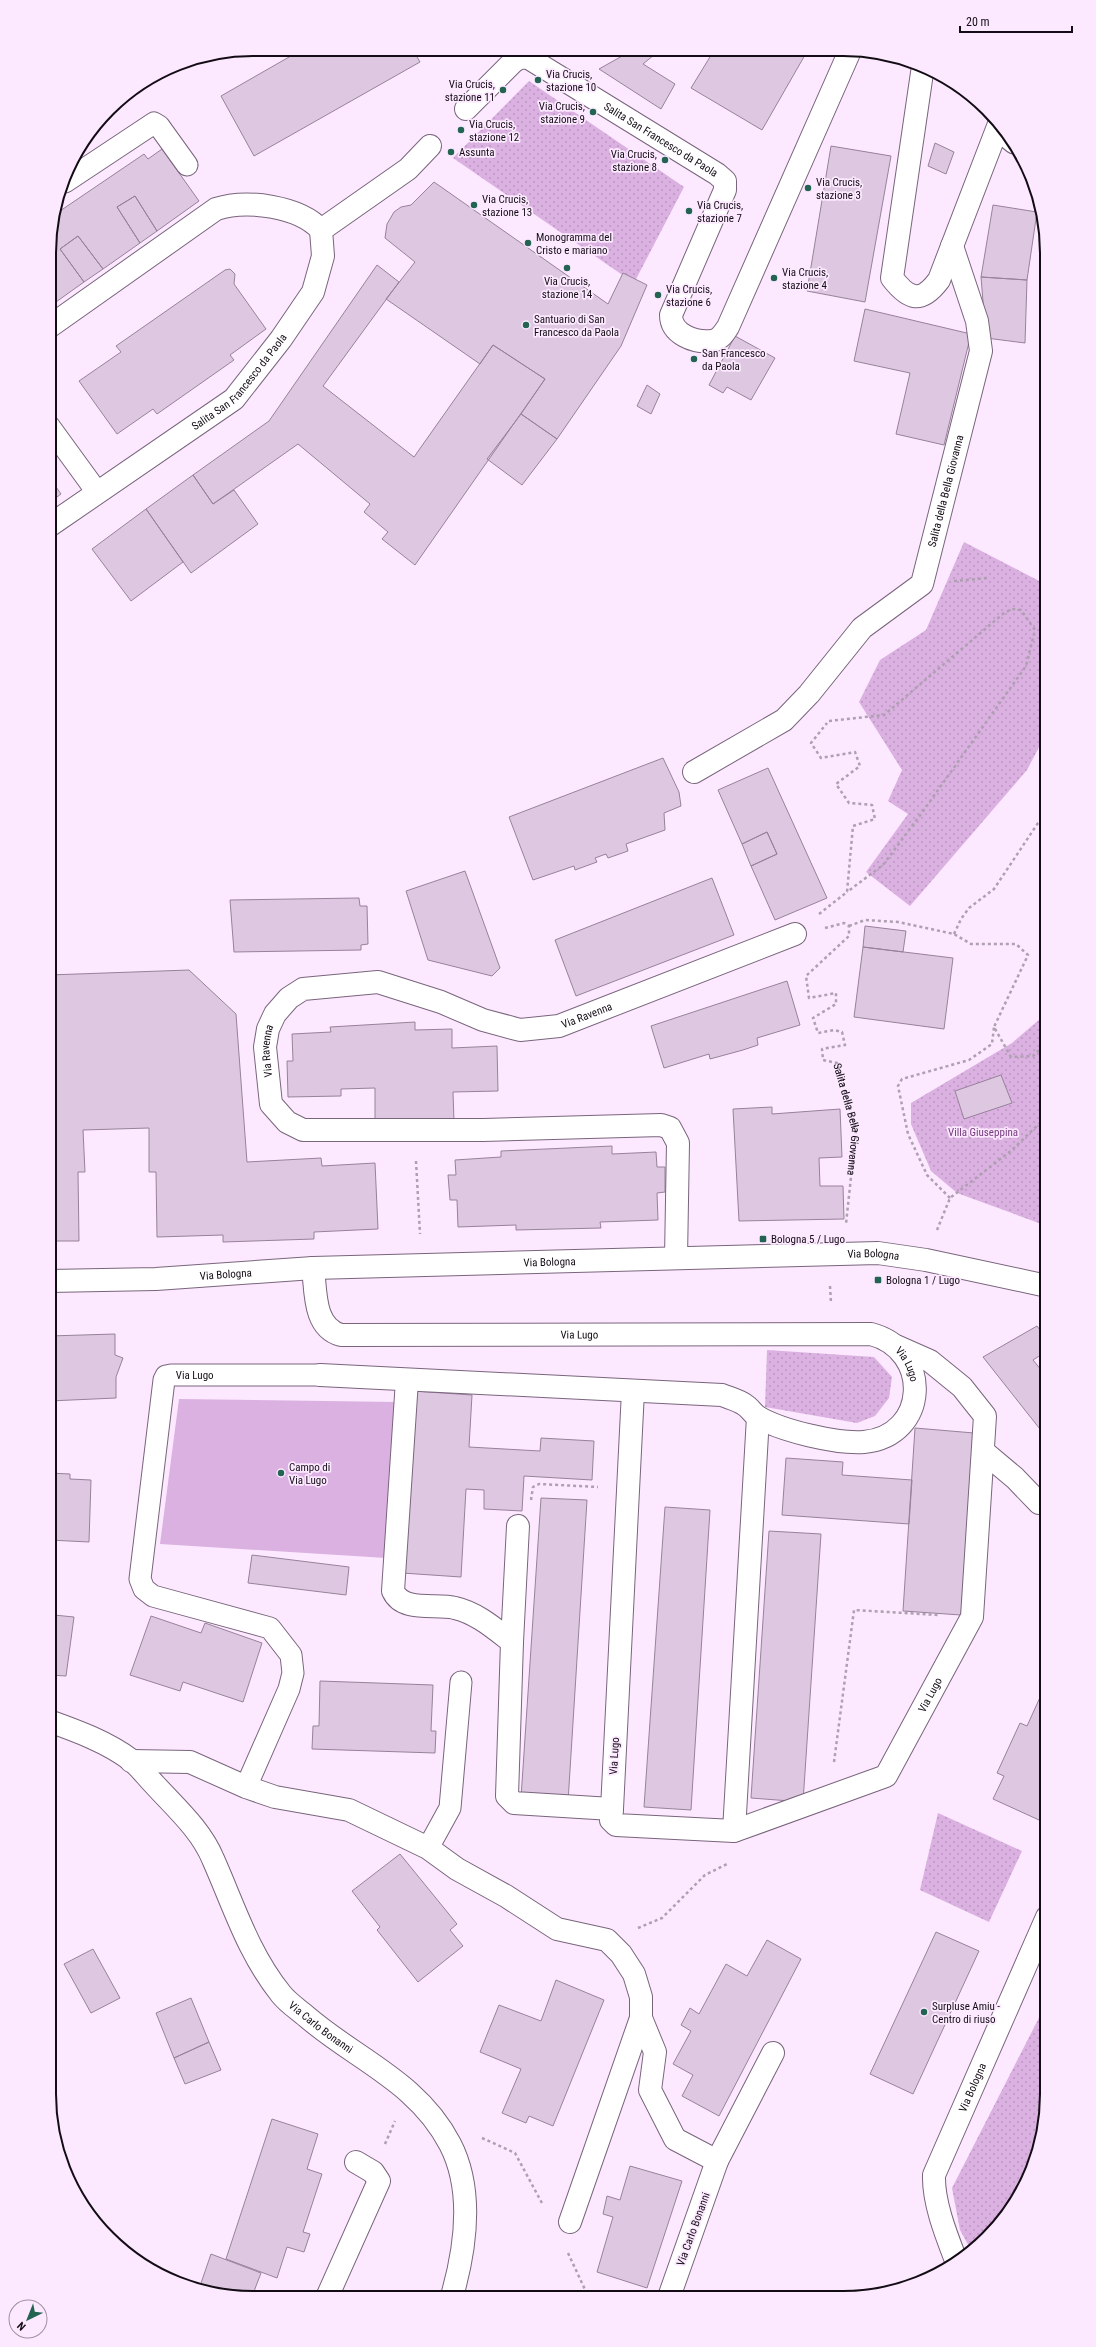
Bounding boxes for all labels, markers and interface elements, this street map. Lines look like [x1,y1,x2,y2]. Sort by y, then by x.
scale bar [960,8,1072,34]
text: 20 m [966,15,990,29]
place label: Via Crucis, stazione 10 [546,68,596,94]
marker: Via Crucis, stazione 10 [533,75,543,85]
place label: Via Crucis, stazione 11 [445,78,495,104]
marker: Via Crucis, stazione 11 [498,85,508,95]
place label: Via Crucis, stazione 9 [539,100,585,126]
street label: Salita San Francesco da Paola [601,100,720,180]
marker: Via Crucis, stazione 9 [588,107,598,117]
place label: Via Crucis, stazione 12 [469,118,519,144]
marker: Via Crucis, stazione 12 [456,125,466,135]
place label: Assunta [459,146,495,159]
marker: Assunta [446,147,456,157]
place label: Via Crucis, stazione 8 [611,148,657,174]
marker: Via Crucis, stazione 8 [660,155,670,165]
place label: Via Crucis, stazione 3 [816,176,862,202]
marker: Via Crucis, stazione 3 [803,183,813,193]
place label: Via Crucis, stazione 13 [482,193,532,219]
place label: Via Crucis, stazione 7 [697,199,743,225]
marker: Via Crucis, stazione 13 [469,200,479,210]
marker: Via Crucis, stazione 7 [684,206,694,216]
place label: Monogramma del Cristo e mariano [536,231,612,257]
marker: Monogramma del Cristo e mariano [523,238,533,248]
marker: Via Crucis, stazione 14 [562,263,572,273]
place label: Via Crucis, stazione 4 [782,266,828,292]
marker: Via Crucis, stazione 4 [769,273,779,283]
place label: Via Crucis, stazione 14 [542,275,593,301]
place label: Via Crucis, stazione 6 [666,283,712,309]
marker: Via Crucis, stazione 6 [653,290,663,300]
place label: Santuario di San Francesco da Paola [534,313,619,339]
marker: Santuario di San Francesco da Paola [521,320,531,330]
street label: Salita San Francesco da Paola [189,331,290,433]
place label: San Francesco da Paola [702,347,766,373]
marker: San Francesco da Paola [689,354,699,364]
street label: Salita della Bella Giovanna [926,434,966,548]
street label: Via Ravenna [560,1000,614,1031]
street label: Via Ravenna [259,1022,276,1078]
street label: Salita della Bella Giovanna [830,1062,862,1176]
park label: Villa Giuseppina [948,1126,1018,1139]
place label: Bologna 5 / Lugo [771,1233,845,1246]
marker: Bologna 5 / Lugo [758,1234,768,1244]
street label: Via Bologna [847,1247,900,1263]
street label: Via Bologna [523,1255,576,1269]
street label: Via Bologna [199,1266,252,1283]
place label: Bologna 1 / Lugo [886,1274,960,1287]
marker: Bologna 1 / Lugo [873,1275,883,1285]
street label: Via Lugo [560,1329,599,1342]
street label: Via Lugo [893,1344,920,1383]
street label: Via Lugo [176,1369,214,1382]
place label: Campo di Via Lugo [289,1461,330,1487]
marker: Campo di Via Lugo [276,1468,286,1478]
street label: Via Lugo [916,1675,945,1715]
street label: Via Lugo [607,1736,622,1775]
street label: Via Carlo Bonanni [286,1999,355,2056]
place label: Surpluse Amiu - Centro di riuso [932,2000,1000,2026]
marker: Surpluse Amiu - Centro di riuso [919,2007,929,2017]
street label: Via Bologna [956,2061,989,2114]
street label: Via Carlo Bonanni [674,2191,713,2268]
north arrow [8,2299,48,2339]
text: N [14,2319,28,2333]

